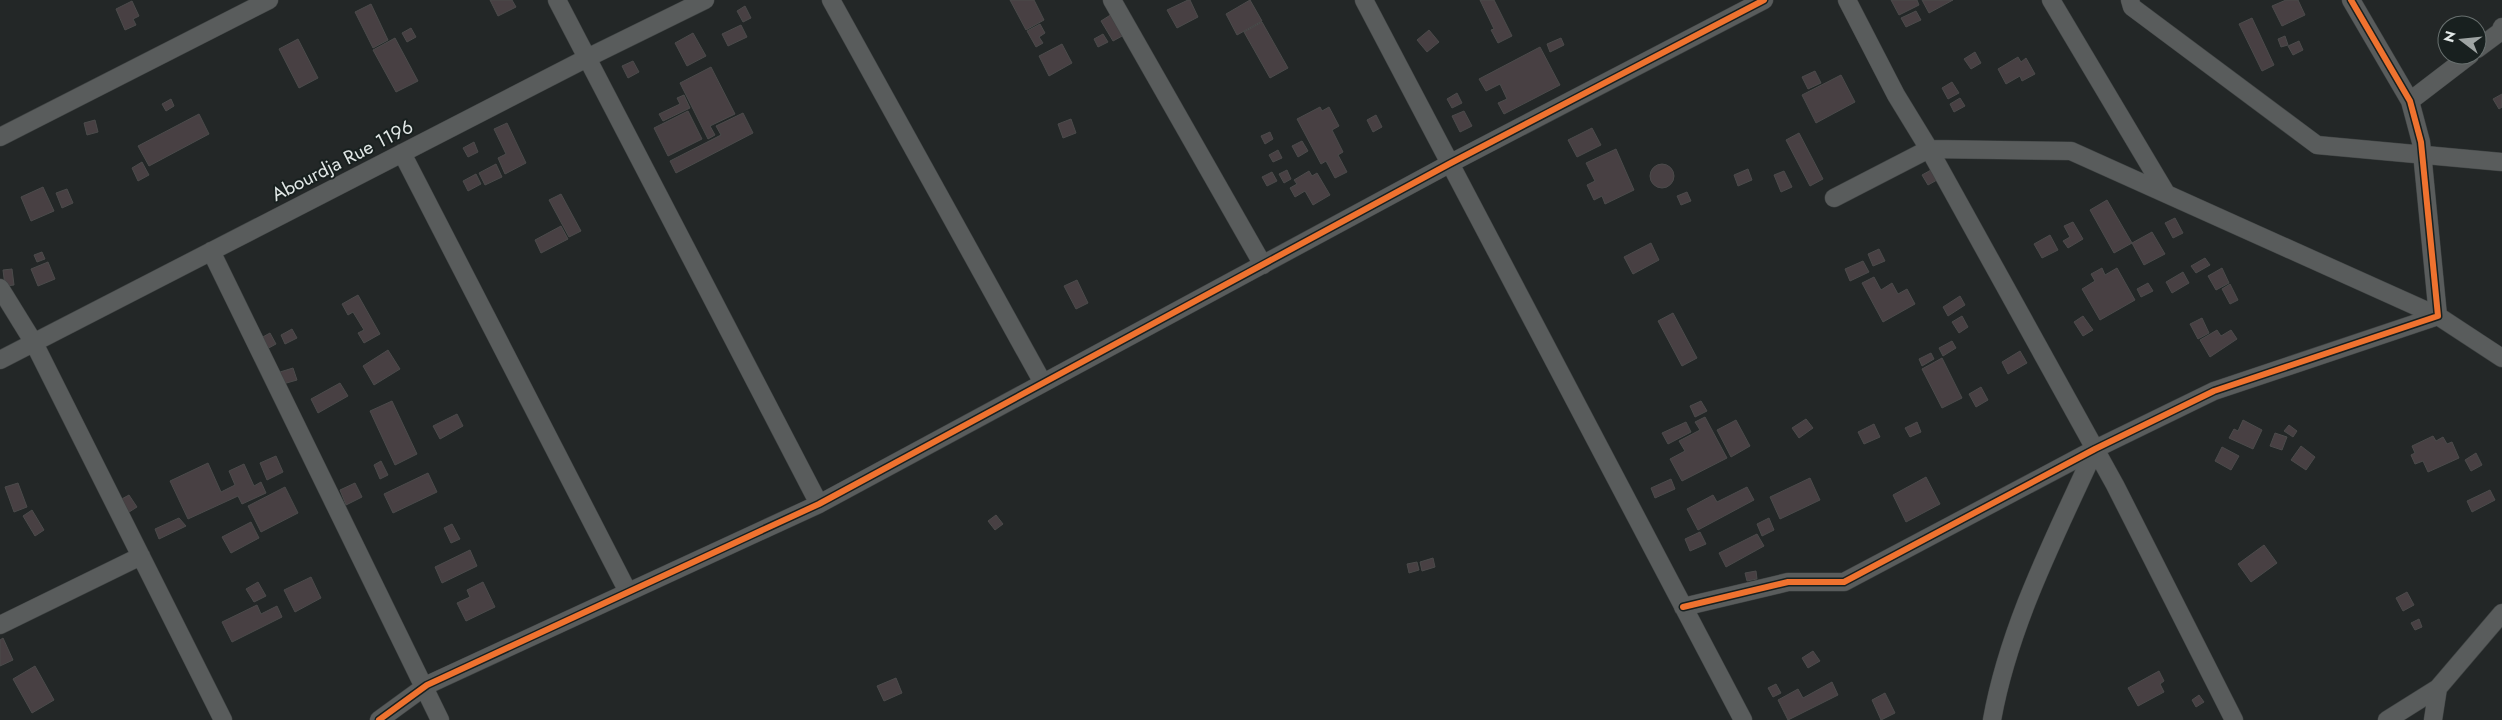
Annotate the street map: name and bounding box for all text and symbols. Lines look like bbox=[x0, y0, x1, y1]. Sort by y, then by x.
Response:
north arrow bbox=[2437, 15, 2487, 65]
text: N bbox=[2438, 28, 2461, 45]
street label: Abourdja Rue 1196 bbox=[267, 113, 418, 208]

